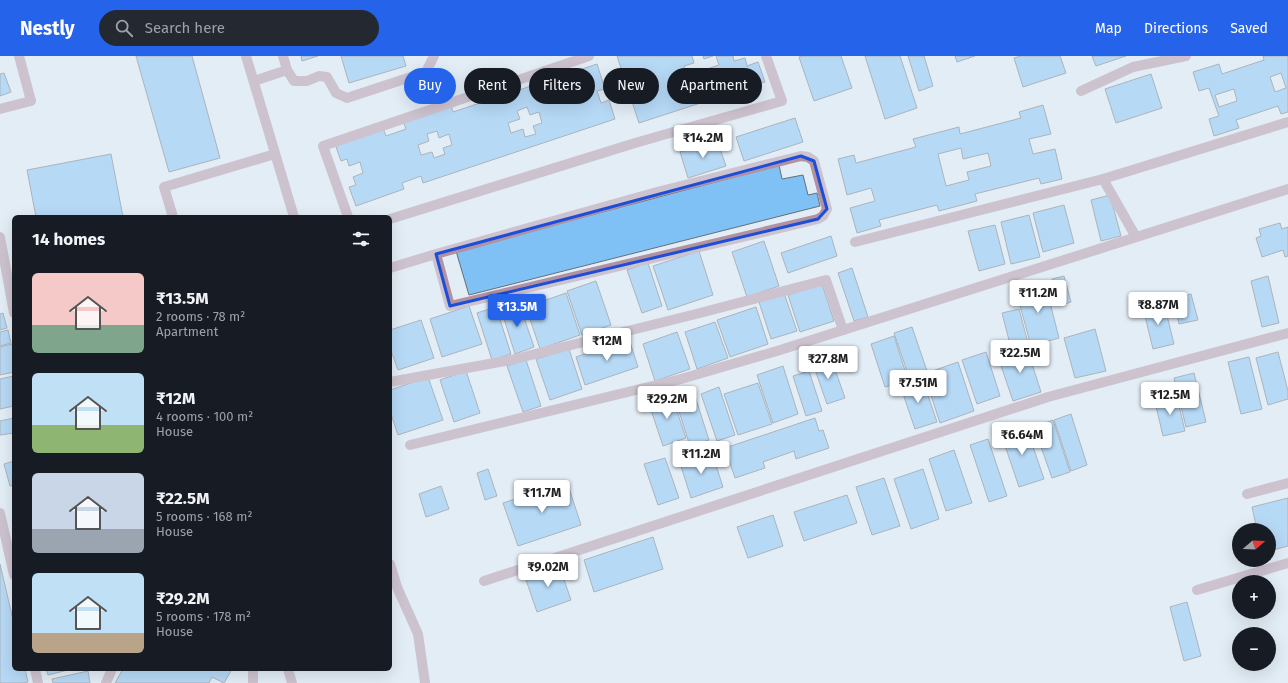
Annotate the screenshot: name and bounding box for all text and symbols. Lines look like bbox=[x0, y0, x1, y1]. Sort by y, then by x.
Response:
search box bbox=[99, 10, 379, 46]
text: Nestly bbox=[20, 17, 75, 40]
icon: search bbox=[113, 17, 135, 39]
text: Search here bbox=[145, 19, 225, 37]
text: Map bbox=[1095, 20, 1122, 37]
text: Directions bbox=[1144, 20, 1208, 37]
text: Saved bbox=[1230, 20, 1268, 37]
chip: Buy bbox=[404, 68, 456, 104]
chip: Rent bbox=[464, 68, 521, 104]
chip: Filters bbox=[529, 68, 595, 104]
chip: New bbox=[603, 68, 659, 104]
chip: Apartment bbox=[667, 68, 762, 104]
pin: ₹14.2M bbox=[670, 125, 736, 159]
text: ₹14.2M bbox=[683, 130, 723, 145]
icon: filters bbox=[350, 228, 372, 250]
text: 14 homes bbox=[32, 229, 105, 250]
pin: ₹11.2M bbox=[1005, 280, 1071, 314]
text: ₹11.2M bbox=[1019, 285, 1057, 300]
text: ₹13.5M bbox=[156, 288, 209, 309]
icon: home bbox=[64, 289, 112, 337]
pin: ₹8.87M bbox=[1125, 292, 1191, 326]
pin: ₹13.5M bbox=[484, 294, 550, 328]
text: ₹8.87M bbox=[1137, 297, 1179, 312]
text: ₹13.5M bbox=[497, 299, 537, 314]
text: 2 rooms · 78 m² bbox=[156, 309, 245, 324]
text: Apartment bbox=[156, 324, 218, 339]
pin: ₹12M bbox=[583, 328, 631, 362]
text: ₹12M bbox=[592, 333, 622, 348]
pin: ₹22.5M bbox=[987, 340, 1053, 374]
text: ₹22.5M bbox=[1000, 345, 1040, 360]
pin: ₹27.8M bbox=[795, 346, 861, 380]
text: ₹27.8M bbox=[808, 351, 848, 366]
pin: ₹7.51M bbox=[885, 370, 951, 404]
text: ₹7.51M bbox=[899, 375, 937, 390]
pin: ₹12.5M bbox=[1137, 382, 1203, 416]
pin: ₹29.2M bbox=[634, 386, 700, 420]
text: ₹12.5M bbox=[1150, 387, 1190, 402]
text: ₹12M bbox=[156, 388, 195, 409]
icon: home bbox=[64, 389, 112, 437]
text: ₹29.2M bbox=[647, 391, 687, 406]
text: 4 rooms · 100 m² bbox=[156, 409, 253, 424]
pin: ₹6.64M bbox=[989, 422, 1055, 456]
text: House bbox=[156, 424, 193, 439]
text: ₹6.64M bbox=[1001, 427, 1043, 442]
pin: ₹11.2M bbox=[668, 441, 734, 475]
text: ₹11.2M bbox=[682, 446, 720, 461]
pin: ₹11.7M bbox=[509, 480, 575, 514]
text: ₹11.7M bbox=[523, 485, 561, 500]
text: ₹22.5M bbox=[156, 488, 210, 509]
icon: home bbox=[64, 489, 112, 537]
text: 5 rooms · 168 m² bbox=[156, 509, 252, 524]
north arrow bbox=[1232, 523, 1276, 567]
map controls bbox=[1232, 523, 1276, 671]
text: House bbox=[156, 524, 193, 539]
pin: ₹9.02M bbox=[515, 554, 581, 588]
text: ₹9.02M bbox=[527, 559, 569, 574]
button: + bbox=[1232, 575, 1276, 619]
text: ₹29.2M bbox=[156, 588, 210, 609]
icon: home bbox=[64, 589, 112, 637]
text: 5 rooms · 178 m² bbox=[156, 609, 251, 624]
text: House bbox=[156, 624, 193, 639]
button: − bbox=[1232, 627, 1276, 671]

